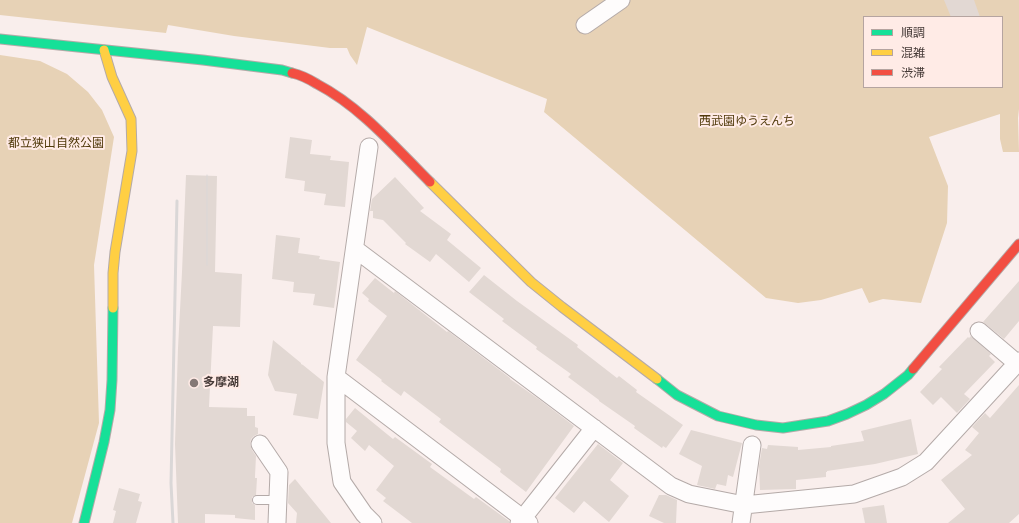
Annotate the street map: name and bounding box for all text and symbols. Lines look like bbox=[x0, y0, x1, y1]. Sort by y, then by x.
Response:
legend bbox=[863, 16, 1003, 88]
text: 順調 bbox=[901, 25, 925, 41]
text: 混雑 bbox=[901, 45, 925, 61]
text: 渋滞 bbox=[901, 65, 925, 81]
park label: 西武園ゆうえんち bbox=[699, 115, 795, 129]
park label: 都立狭山自然公園 bbox=[8, 137, 104, 151]
place label: 多摩湖 bbox=[203, 376, 239, 390]
marker: 多摩湖 bbox=[188, 377, 200, 389]

